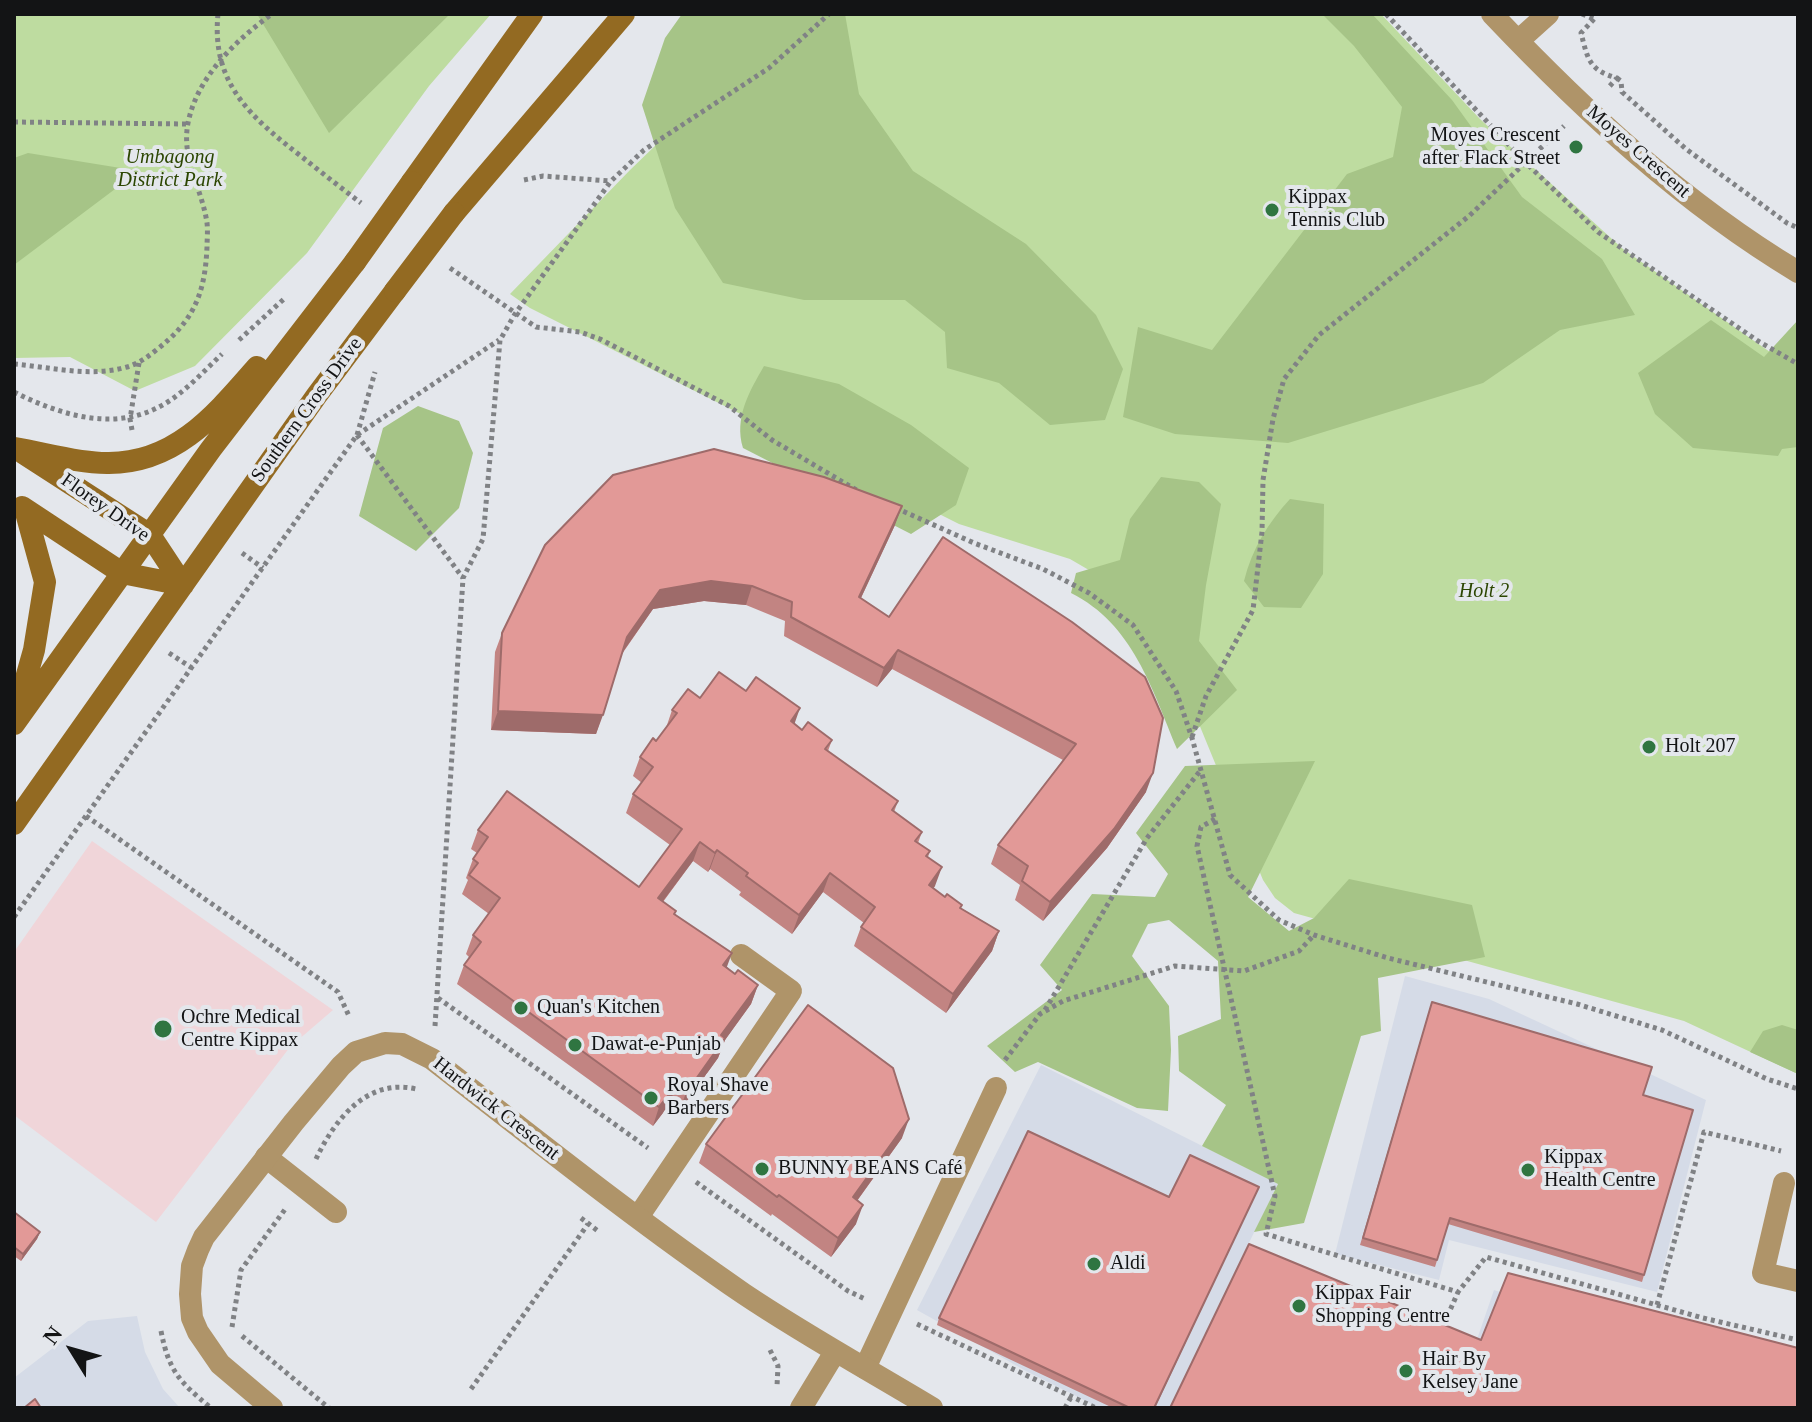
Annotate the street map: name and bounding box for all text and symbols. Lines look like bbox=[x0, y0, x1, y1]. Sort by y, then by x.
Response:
street label: Moyes Crescent bbox=[1581, 100, 1695, 204]
place label: Moyes Crescent after Flack Street bbox=[1422, 124, 1560, 171]
marker: Moyes Crescent after Flack Street bbox=[1567, 138, 1585, 156]
park label: Umbagong District Park bbox=[118, 146, 222, 193]
place label: Kippax Tennis Club bbox=[1288, 186, 1385, 233]
marker: Kippax Tennis Club bbox=[1263, 201, 1281, 219]
street label: Southern Cross Drive bbox=[246, 333, 368, 487]
street label: Florey Drive bbox=[56, 469, 154, 547]
park label: Holt 2 bbox=[1459, 580, 1509, 604]
place label: Holt 207 bbox=[1665, 735, 1736, 759]
marker: Holt 207 bbox=[1640, 738, 1658, 756]
place label: Quan's Kitchen bbox=[537, 996, 660, 1020]
marker: Quan's Kitchen bbox=[512, 999, 530, 1017]
place label: Ochre Medical Centre Kippax bbox=[181, 1006, 300, 1053]
marker: Ochre Medical Centre Kippax bbox=[152, 1018, 174, 1040]
place label: Dawat-e-Punjab bbox=[591, 1033, 721, 1057]
marker: Dawat-e-Punjab bbox=[566, 1036, 584, 1054]
street label: Hardwick Crescent bbox=[428, 1052, 564, 1166]
place label: Royal Shave Barbers bbox=[667, 1074, 769, 1121]
marker: Royal Shave Barbers bbox=[642, 1089, 660, 1107]
place label: Kippax Health Centre bbox=[1544, 1146, 1656, 1193]
place label: BUNNY BEANS Café bbox=[778, 1157, 962, 1181]
marker: BUNNY BEANS Café bbox=[753, 1160, 771, 1178]
marker: Kippax Health Centre bbox=[1519, 1161, 1537, 1179]
place label: Aldi bbox=[1110, 1252, 1146, 1276]
marker: Aldi bbox=[1085, 1255, 1103, 1273]
place label: Kippax Fair Shopping Centre bbox=[1315, 1282, 1450, 1329]
marker: Kippax Fair Shopping Centre bbox=[1290, 1297, 1308, 1315]
north arrow bbox=[32, 1310, 112, 1390]
text: N bbox=[38, 1321, 67, 1349]
place label: Hair By Kelsey Jane bbox=[1422, 1348, 1518, 1395]
marker: Hair By Kelsey Jane bbox=[1397, 1362, 1415, 1380]

